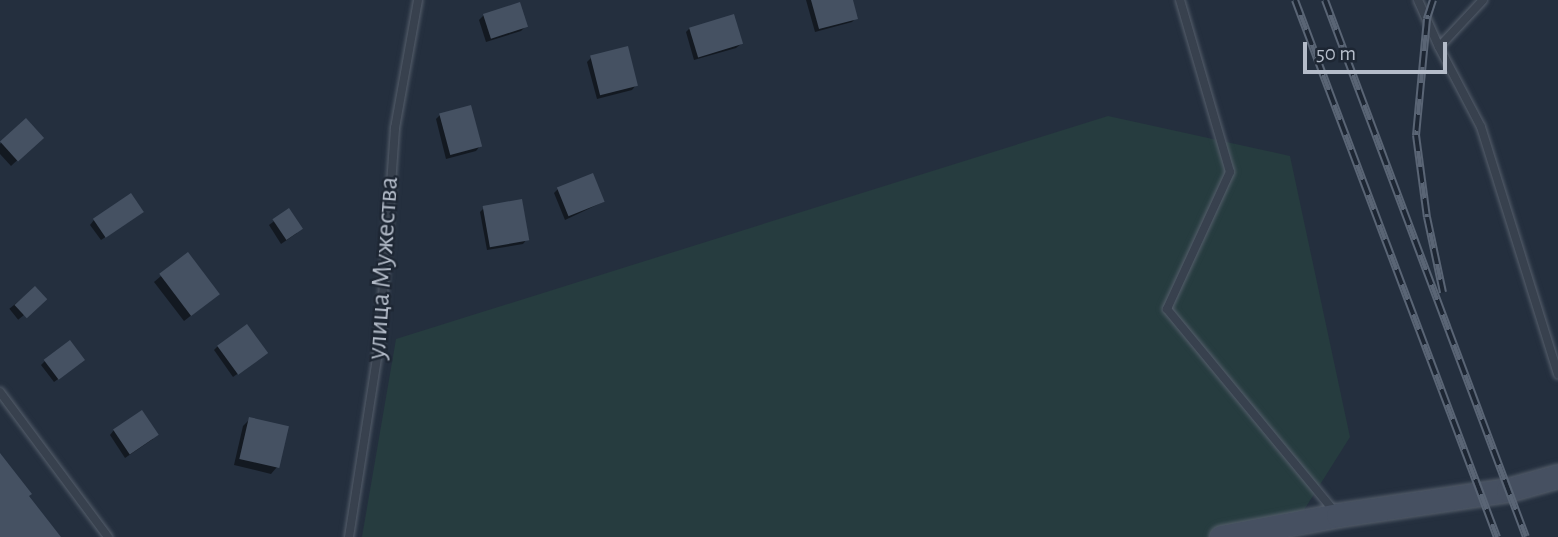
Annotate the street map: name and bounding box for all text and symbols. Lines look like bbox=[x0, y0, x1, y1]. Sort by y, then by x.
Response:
scale bar bbox=[1306, 28, 1450, 72]
text: 50 m bbox=[1316, 43, 1356, 64]
street label: улица Мужества bbox=[360, 175, 406, 361]

